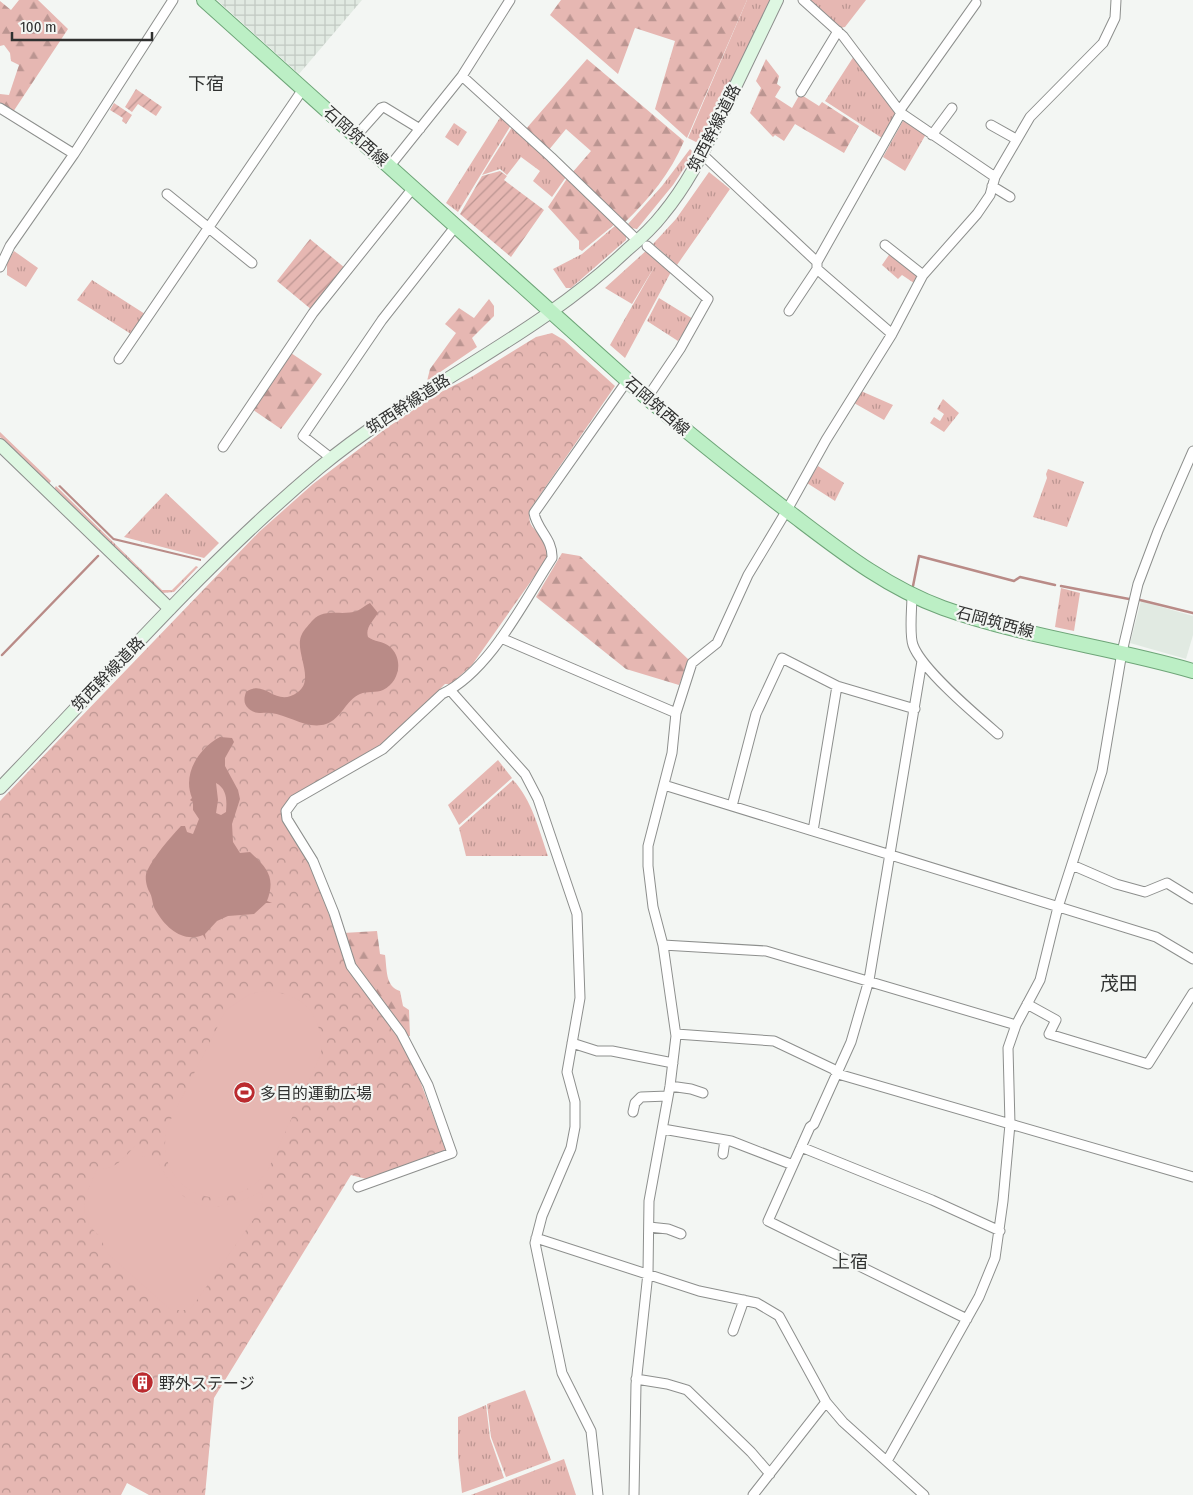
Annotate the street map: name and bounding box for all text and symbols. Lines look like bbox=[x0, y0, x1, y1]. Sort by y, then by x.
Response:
scale bar bbox=[12, 10, 152, 42]
text: 100 m bbox=[20, 18, 57, 36]
district label: 下宿 bbox=[188, 73, 224, 95]
street label: 筑西幹線道路 bbox=[684, 81, 744, 175]
street label: 石岡筑西線 bbox=[320, 102, 392, 170]
street label: 筑西幹線道路 bbox=[363, 370, 453, 438]
street label: 石岡筑西線 bbox=[621, 373, 693, 439]
street label: 石岡筑西線 bbox=[954, 602, 1036, 642]
street label: 筑西幹線道路 bbox=[68, 633, 148, 715]
district label: 茂田 bbox=[1100, 972, 1138, 995]
sports icon: 多目的運動広場 bbox=[232, 1081, 256, 1105]
place label: 多目的運動広場 bbox=[260, 1084, 372, 1103]
district label: 上宿 bbox=[832, 1251, 868, 1273]
building icon: 野外ステージ bbox=[131, 1371, 155, 1395]
place label: 野外ステージ bbox=[159, 1374, 255, 1393]

